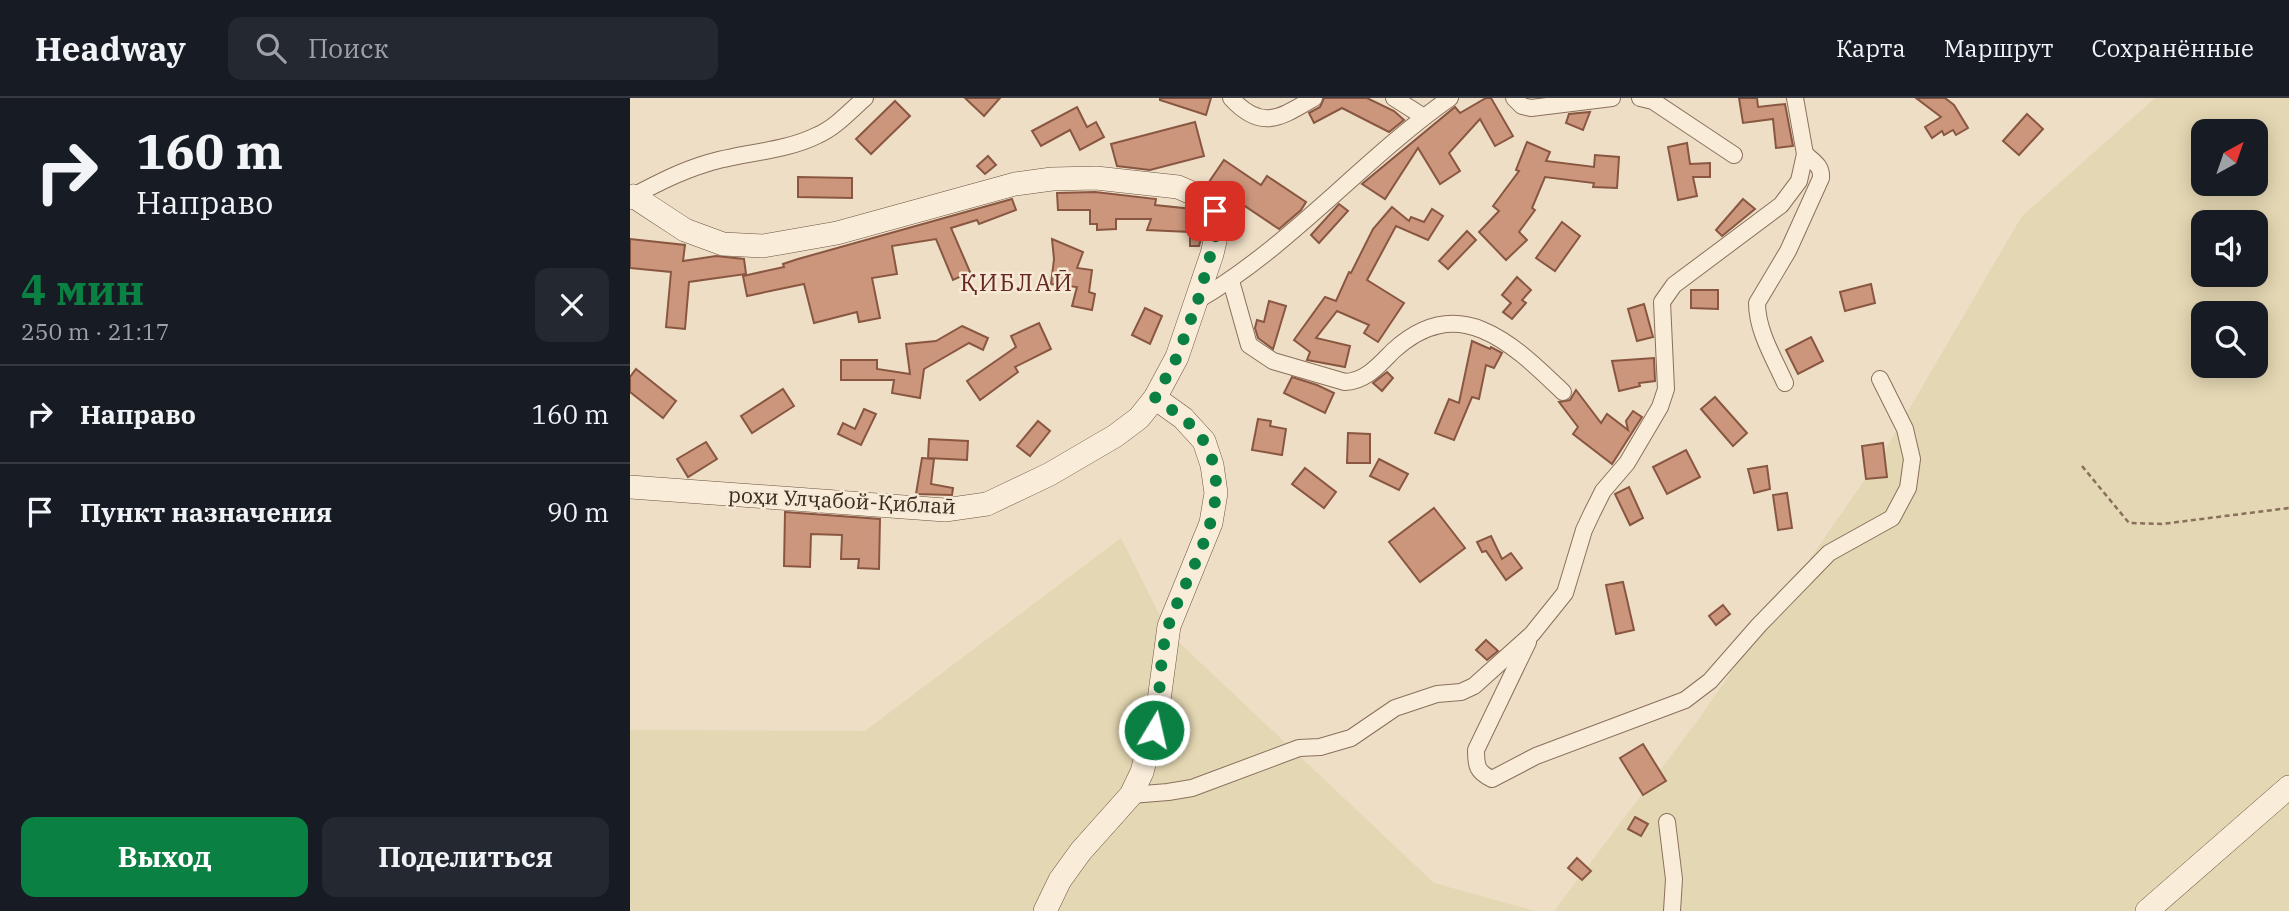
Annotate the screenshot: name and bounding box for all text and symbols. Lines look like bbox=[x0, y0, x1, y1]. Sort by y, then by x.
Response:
search box bbox=[228, 17, 718, 80]
text: Headway bbox=[35, 27, 186, 70]
icon: search bbox=[252, 29, 290, 67]
text: Поиск bbox=[308, 31, 389, 65]
text: Карта bbox=[1836, 32, 1906, 64]
text: Маршрут bbox=[1944, 32, 2053, 64]
text: Сохранённые bbox=[2091, 32, 2254, 64]
text: 160 m bbox=[136, 119, 283, 182]
north arrow bbox=[2191, 119, 2268, 196]
map controls bbox=[2191, 119, 2268, 378]
icon: right bbox=[21, 126, 112, 217]
text: Направо bbox=[136, 181, 273, 223]
pin bbox=[1185, 181, 1245, 241]
icon: arrive bbox=[1196, 192, 1234, 230]
button: sound bbox=[2191, 210, 2268, 287]
text: 4 мин bbox=[21, 262, 144, 317]
district label: ҚИБЛАӢ bbox=[960, 266, 1074, 298]
button: close bbox=[535, 268, 609, 342]
button: search bbox=[2191, 301, 2268, 378]
text: 250 m · 21:17 bbox=[21, 316, 170, 346]
icon: right bbox=[21, 395, 59, 433]
text: Направо bbox=[80, 397, 196, 431]
text: 160 m bbox=[531, 397, 609, 431]
street label: роҳи Улҷабой-Қиблаӣ bbox=[727, 480, 957, 520]
icon: arrive bbox=[21, 493, 59, 531]
text: Пункт назначения bbox=[80, 495, 332, 529]
text: 90 m bbox=[547, 495, 609, 529]
position arrow bbox=[1117, 693, 1191, 767]
button: Выход bbox=[21, 817, 308, 897]
button: Поделиться bbox=[322, 817, 609, 897]

